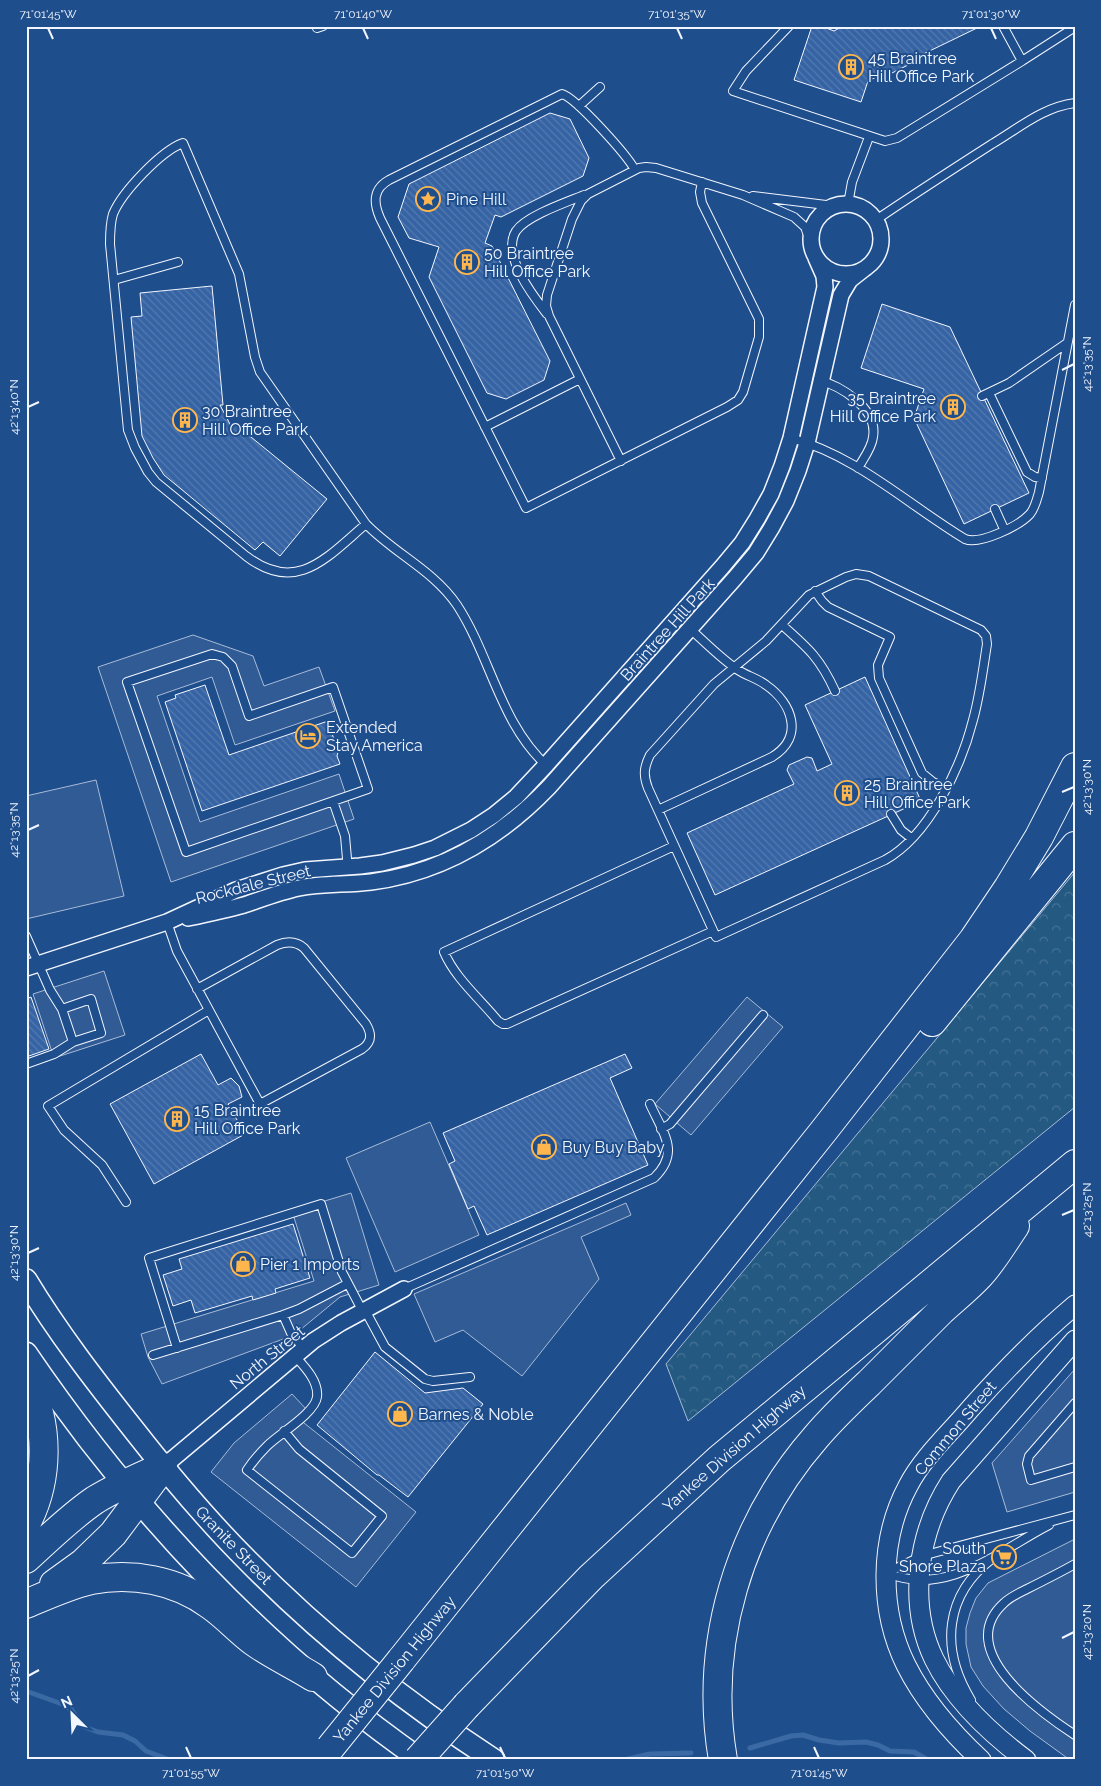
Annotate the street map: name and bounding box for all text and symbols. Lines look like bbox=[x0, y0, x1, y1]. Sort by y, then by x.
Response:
text: 71°01'45"W bbox=[19, 7, 77, 21]
text: 71°01'40"W bbox=[334, 7, 392, 21]
text: 71°01'35"W bbox=[648, 7, 706, 21]
text: 71°01'30"W bbox=[962, 7, 1021, 21]
place label: 45 Braintree Hill Office Park bbox=[868, 49, 975, 86]
building icon: 45 Braintree Hill Office Park bbox=[838, 54, 864, 80]
place icon: Pine Hill bbox=[415, 186, 441, 212]
place label: Pine Hill bbox=[446, 190, 507, 209]
place label: 50 Braintree Hill Office Park bbox=[484, 244, 591, 281]
building icon: 50 Braintree Hill Office Park bbox=[454, 249, 480, 275]
text: 42°13'35"N bbox=[1080, 336, 1094, 392]
text: 42°13'40"N bbox=[7, 379, 21, 435]
place label: 35 Braintree Hill Office Park bbox=[830, 389, 937, 426]
building icon: 35 Braintree Hill Office Park bbox=[940, 394, 966, 420]
place label: 30 Braintree Hill Office Park bbox=[202, 402, 309, 439]
building icon: 30 Braintree Hill Office Park bbox=[172, 407, 198, 433]
street label: Braintree Hill Park bbox=[616, 574, 719, 685]
place label: Extended Stay America bbox=[326, 718, 423, 755]
hotel icon: Extended Stay America bbox=[295, 723, 321, 749]
text: 42°13'30"N bbox=[1080, 759, 1094, 815]
place label: 25 Braintree Hill Office Park bbox=[864, 775, 971, 812]
building icon: 25 Braintree Hill Office Park bbox=[834, 780, 860, 806]
text: 42°13'35"N bbox=[7, 802, 21, 858]
street label: Rockdale Street bbox=[194, 861, 313, 908]
place label: 15 Braintree Hill Office Park bbox=[194, 1101, 301, 1138]
building icon: 15 Braintree Hill Office Park bbox=[164, 1106, 190, 1132]
shop icon: Buy Buy Baby bbox=[531, 1134, 557, 1160]
place label: Buy Buy Baby bbox=[562, 1138, 665, 1157]
text: 42°13'25"N bbox=[1080, 1182, 1094, 1238]
text: 42°13'30"N bbox=[7, 1225, 21, 1281]
shop icon: Pier 1 Imports bbox=[230, 1251, 256, 1277]
place label: Pier 1 Imports bbox=[260, 1255, 360, 1274]
street label: North Street bbox=[226, 1321, 309, 1393]
street label: Common Street bbox=[910, 1377, 1001, 1479]
street label: Yankee Division Highway bbox=[659, 1381, 810, 1516]
shop icon: Barnes & Noble bbox=[387, 1401, 413, 1427]
place label: Barnes & Noble bbox=[418, 1405, 534, 1424]
street label: Granite Street bbox=[192, 1502, 276, 1589]
place label: South Shore Plaza bbox=[899, 1539, 986, 1576]
supermarket icon: South Shore Plaza bbox=[991, 1544, 1017, 1570]
street label: Yankee Division Highway bbox=[329, 1592, 460, 1747]
text: 42°13'20"N bbox=[1080, 1604, 1094, 1660]
text: 42°13'25"N bbox=[7, 1648, 21, 1704]
north arrow bbox=[48, 1688, 98, 1738]
text: N bbox=[59, 1693, 75, 1712]
text: 71°01'55"W bbox=[162, 1766, 220, 1780]
text: 71°01'50"W bbox=[476, 1766, 535, 1780]
text: 71°01'45"W bbox=[790, 1766, 848, 1780]

